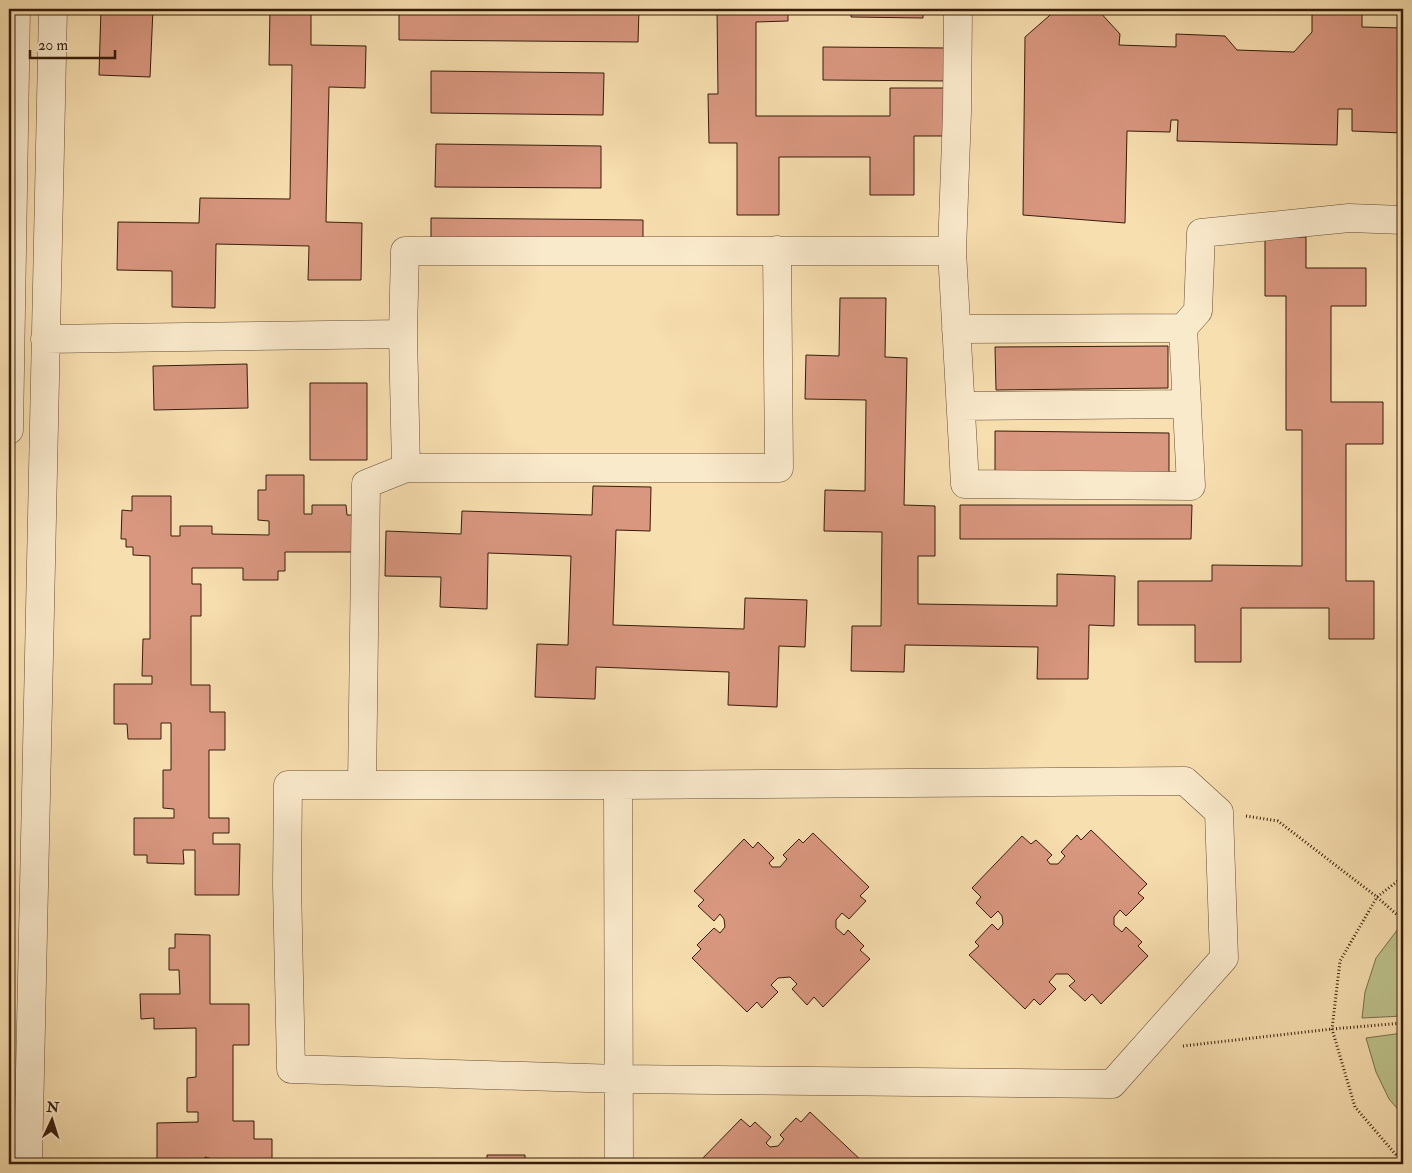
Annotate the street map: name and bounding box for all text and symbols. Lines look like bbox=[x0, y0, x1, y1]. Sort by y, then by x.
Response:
scale bar bbox=[30, 28, 115, 60]
text: 20 m bbox=[38, 36, 68, 55]
north arrow bbox=[28, 1096, 78, 1146]
text: N bbox=[45, 1099, 60, 1116]

